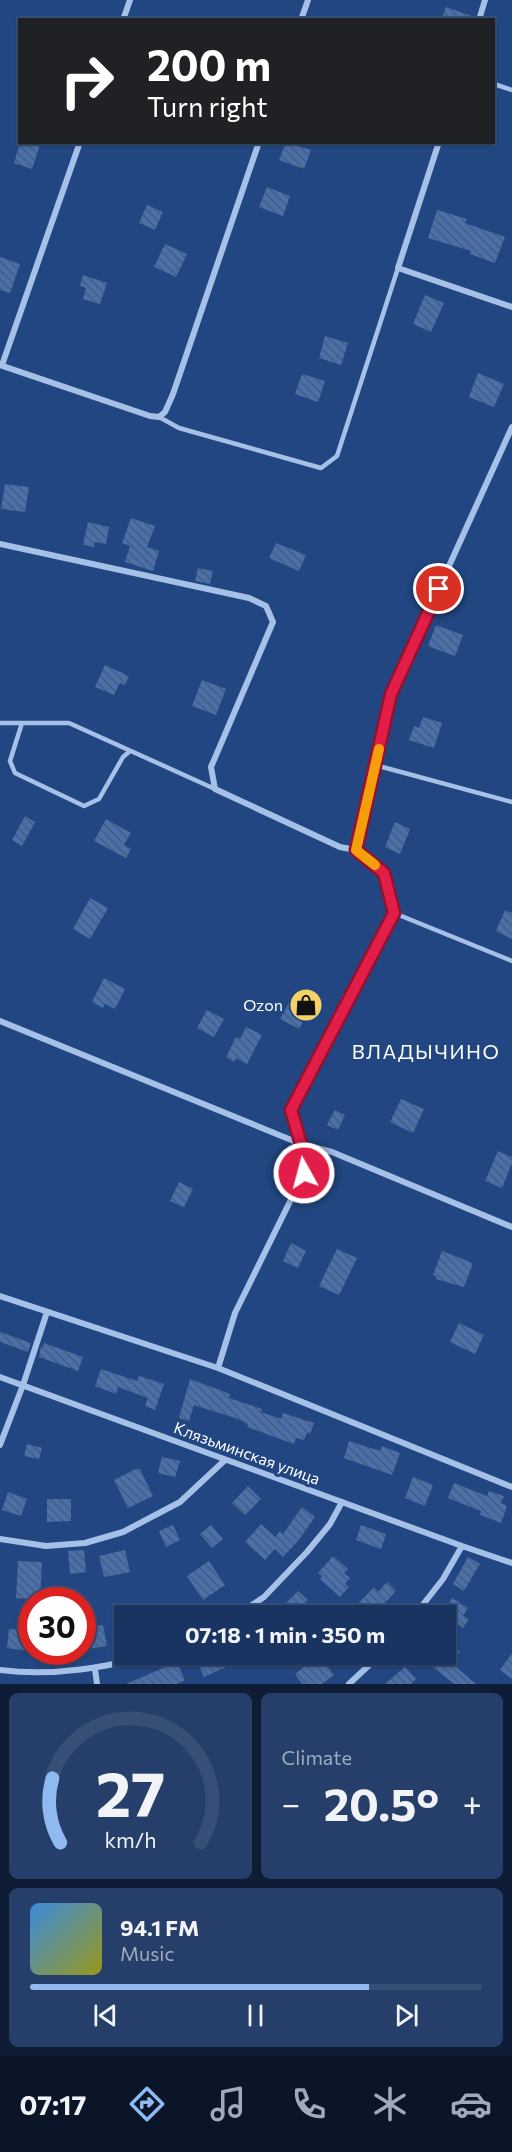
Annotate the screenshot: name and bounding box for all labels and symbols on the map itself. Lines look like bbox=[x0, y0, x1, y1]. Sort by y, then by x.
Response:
pin bbox=[413, 563, 464, 614]
shop icon: Ozon bbox=[288, 987, 324, 1023]
place label: Ozon bbox=[243, 995, 283, 1014]
district label: ВЛАДЫЧИНО bbox=[352, 1039, 500, 1063]
position arrow bbox=[272, 1141, 336, 1205]
street label: Клязьминская улица bbox=[172, 1417, 323, 1488]
speed limit sign: 30 bbox=[18, 1587, 96, 1665]

